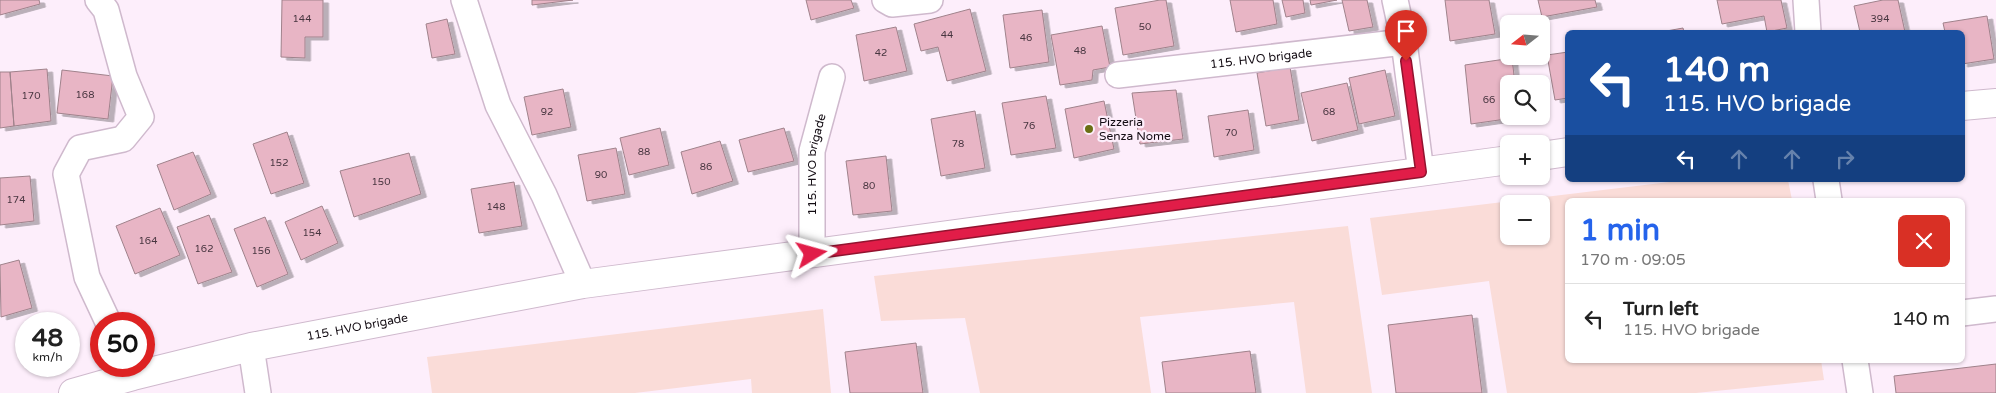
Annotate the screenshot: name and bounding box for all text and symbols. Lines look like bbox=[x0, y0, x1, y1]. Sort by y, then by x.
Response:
pin bbox=[1385, 10, 1427, 61]
house number: 144 bbox=[293, 13, 311, 25]
house number: 394 bbox=[1871, 13, 1889, 25]
north arrow bbox=[1500, 15, 1550, 65]
map controls bbox=[1500, 15, 1550, 245]
icon: arrive bbox=[1392, 17, 1420, 45]
house number: 50 bbox=[1139, 21, 1151, 33]
house number: 44 bbox=[941, 29, 953, 41]
house number: 46 bbox=[1020, 32, 1032, 44]
house number: 48 bbox=[1074, 45, 1086, 57]
street label: 115. HVO brigade bbox=[1209, 46, 1313, 71]
house number: 42 bbox=[875, 47, 887, 59]
text: 140 m bbox=[1663, 49, 1770, 91]
icon: left bbox=[1580, 50, 1645, 115]
button: search bbox=[1500, 75, 1550, 125]
house number: 168 bbox=[76, 89, 94, 101]
house number: 170 bbox=[22, 90, 40, 102]
text: 115. HVO brigade bbox=[1663, 91, 1851, 117]
house number: 66 bbox=[1483, 94, 1495, 106]
house number: 92 bbox=[541, 106, 553, 118]
house number: 68 bbox=[1323, 106, 1335, 118]
street label: 115. HVO brigade bbox=[805, 112, 829, 215]
place label: Pizzeria Senza Nome bbox=[1099, 115, 1171, 143]
house number: 76 bbox=[1023, 120, 1035, 132]
marker: Pizzeria Senza Nome bbox=[1083, 123, 1095, 135]
house number: 70 bbox=[1225, 127, 1237, 139]
button: + bbox=[1500, 135, 1550, 185]
house number: 78 bbox=[952, 138, 964, 150]
icon: left bbox=[1672, 145, 1700, 173]
icon: ahead bbox=[1725, 145, 1753, 173]
icon: ahead bbox=[1778, 145, 1806, 173]
icon: right bbox=[1831, 145, 1859, 173]
house number: 88 bbox=[638, 146, 650, 158]
house number: 152 bbox=[270, 157, 288, 169]
house number: 86 bbox=[700, 161, 712, 173]
house number: 90 bbox=[595, 169, 607, 181]
house number: 150 bbox=[372, 176, 390, 188]
house number: 80 bbox=[863, 180, 875, 192]
house number: 174 bbox=[7, 194, 25, 206]
button: − bbox=[1500, 195, 1550, 245]
house number: 148 bbox=[487, 201, 505, 213]
text: 1 min bbox=[1580, 212, 1660, 249]
button: close bbox=[1898, 215, 1950, 267]
house number: 154 bbox=[303, 227, 321, 239]
position arrow bbox=[785, 227, 837, 279]
house number: 164 bbox=[139, 235, 157, 247]
house number: 162 bbox=[195, 243, 213, 255]
house number: 156 bbox=[252, 245, 270, 257]
text: 170 m · 09:05 bbox=[1580, 250, 1686, 270]
text: Turn left bbox=[1623, 298, 1699, 320]
icon: left bbox=[1580, 305, 1608, 333]
text: 140 m bbox=[1892, 308, 1950, 330]
street label: 115. HVO brigade bbox=[305, 310, 409, 343]
speed limit sign: 50 bbox=[90, 312, 155, 377]
text: 115. HVO brigade bbox=[1623, 320, 1760, 340]
text: 48 bbox=[32, 323, 63, 353]
text: km/h bbox=[32, 350, 63, 364]

